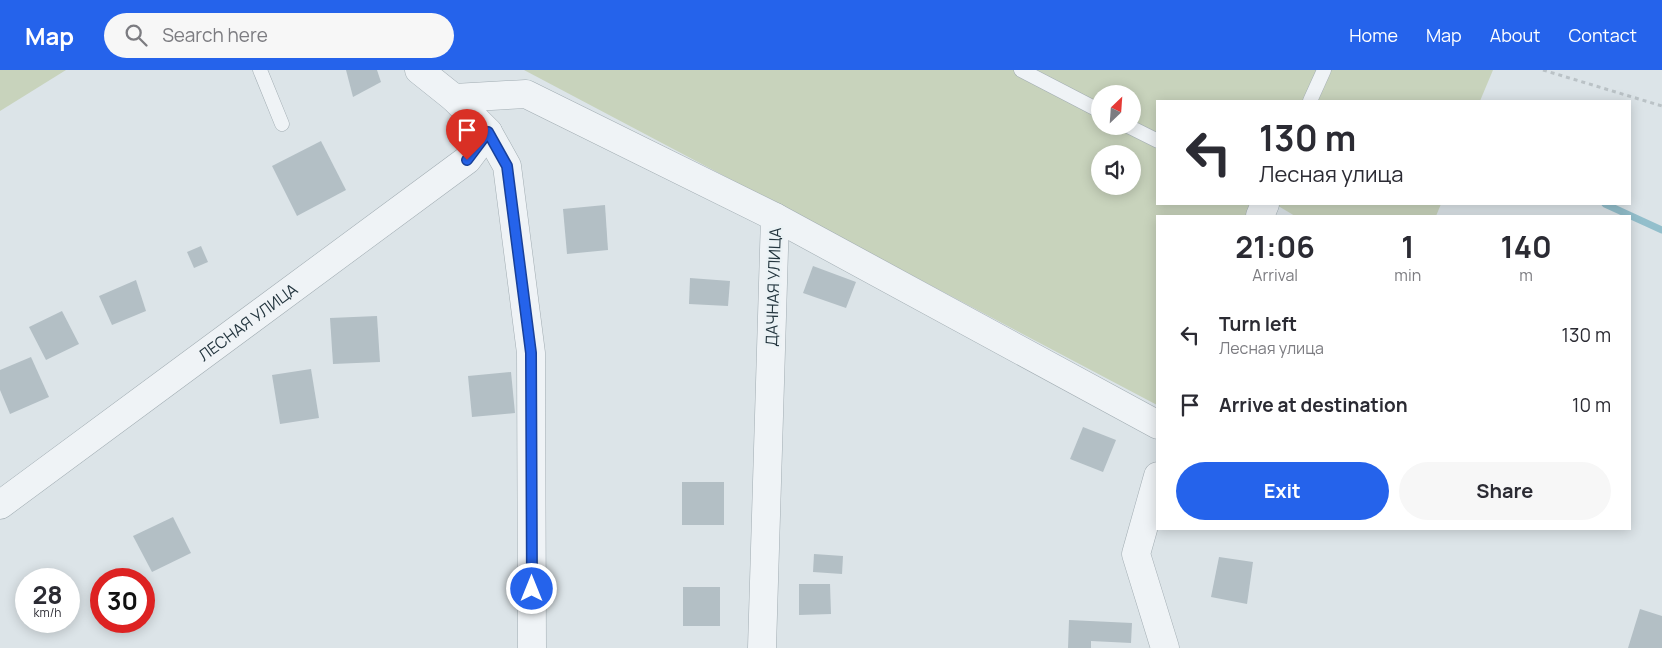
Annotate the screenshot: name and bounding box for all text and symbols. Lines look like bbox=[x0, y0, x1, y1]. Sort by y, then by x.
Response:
search box bbox=[104, 13, 454, 58]
text: Map bbox=[25, 19, 74, 52]
icon: search bbox=[122, 21, 150, 49]
text: Search here bbox=[162, 22, 268, 48]
text: Home bbox=[1349, 23, 1398, 47]
text: Map bbox=[1426, 23, 1462, 47]
text: About bbox=[1490, 23, 1540, 47]
text: Contact bbox=[1568, 23, 1637, 47]
north arrow bbox=[1091, 85, 1141, 135]
map controls bbox=[1091, 85, 1141, 195]
pin bbox=[446, 109, 488, 160]
text: 130 m bbox=[1259, 114, 1356, 162]
icon: arrive bbox=[453, 116, 481, 144]
icon: left bbox=[1176, 120, 1241, 185]
button: sound bbox=[1091, 145, 1141, 195]
text: Лесная улица bbox=[1259, 159, 1403, 189]
text: 21:06 bbox=[1235, 226, 1315, 267]
text: 1 bbox=[1401, 226, 1414, 267]
text: 140 bbox=[1501, 226, 1552, 267]
street label: ДАЧНАЯ УЛИЦА bbox=[760, 227, 786, 347]
text: Arrival bbox=[1252, 264, 1298, 286]
text: min bbox=[1394, 264, 1421, 286]
text: m bbox=[1519, 264, 1533, 286]
street label: ЛЕСНАЯ УЛИЦА bbox=[194, 278, 302, 366]
text: Turn left bbox=[1219, 311, 1297, 337]
icon: left bbox=[1176, 321, 1204, 349]
text: 130 m bbox=[1562, 322, 1611, 348]
text: Лесная улица bbox=[1219, 337, 1324, 359]
icon: arrive bbox=[1176, 391, 1204, 419]
text: Arrive at destination bbox=[1219, 392, 1408, 418]
text: 10 m bbox=[1572, 392, 1611, 418]
button: Exit bbox=[1176, 462, 1389, 520]
button: Share bbox=[1399, 462, 1611, 520]
position arrow bbox=[505, 562, 557, 614]
speed limit sign: 30 bbox=[90, 568, 155, 633]
text: 28 bbox=[32, 577, 63, 612]
text: km/h bbox=[34, 604, 61, 621]

